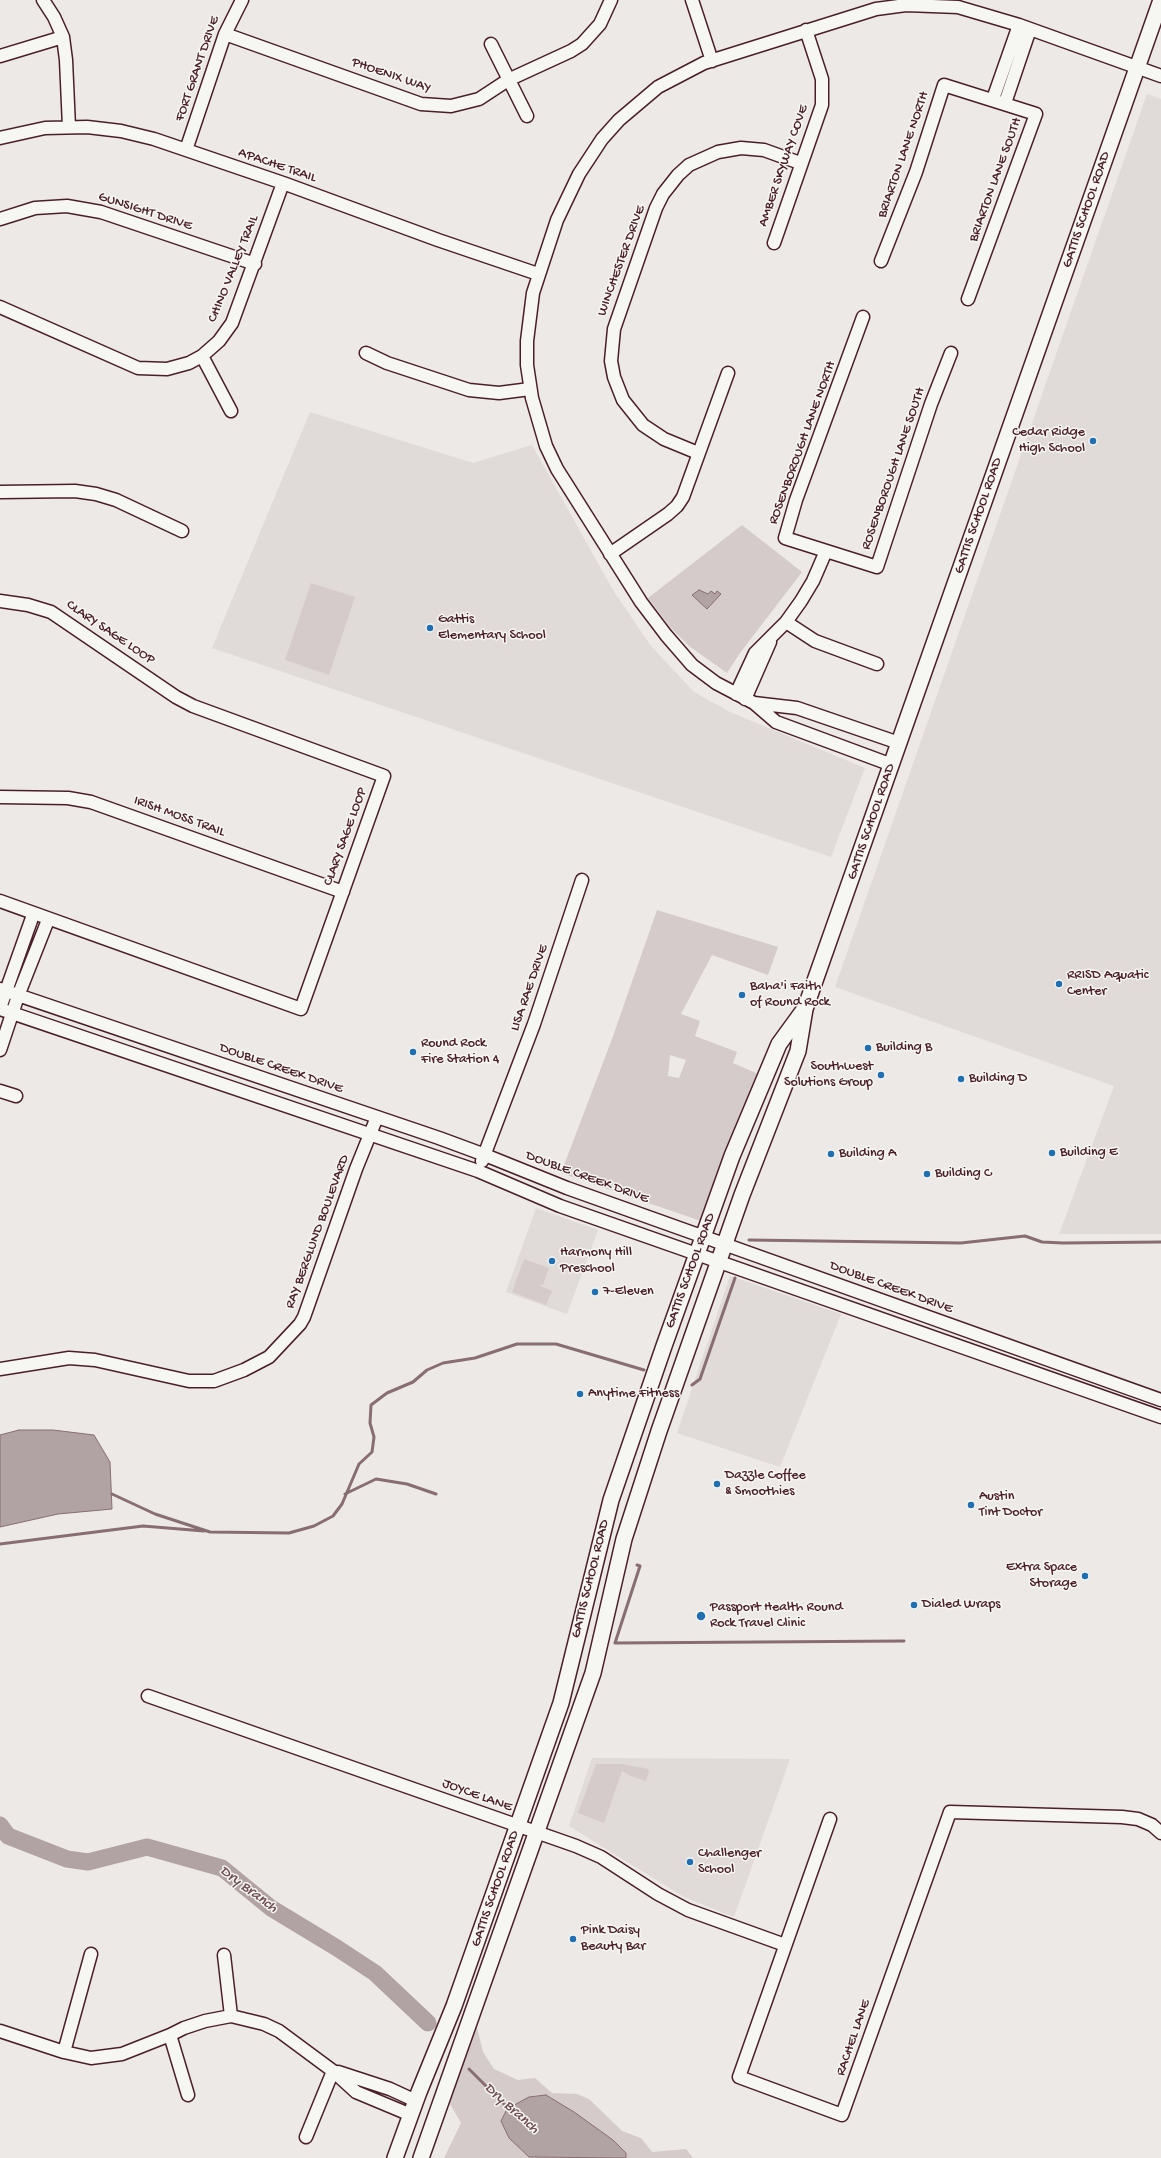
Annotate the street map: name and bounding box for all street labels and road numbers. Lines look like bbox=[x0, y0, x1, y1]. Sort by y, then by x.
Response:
street label: FORT GRANT DRIVE bbox=[172, 14, 224, 124]
street label: PHOENIX WAY bbox=[349, 55, 433, 97]
street label: BRIARTON LANE NORTH bbox=[874, 90, 934, 220]
street label: AMBER SKYWAY COVE bbox=[755, 103, 813, 229]
street label: BRIARTON LANE SOUTH bbox=[966, 116, 1026, 244]
street label: APACHE TRAIL bbox=[236, 145, 318, 187]
street label: GATTIS SCHOOL ROAD bbox=[1059, 150, 1115, 270]
street label: GUNSIGHT DRIVE bbox=[96, 189, 194, 235]
street label: WINCHESTER DRIVE bbox=[594, 203, 650, 319]
street label: CHINO VALLEY TRAIL bbox=[205, 213, 263, 325]
street label: ROSENBOROUGH LANE NORTH bbox=[766, 359, 840, 527]
street label: ROSENBOROUGH LANE SOUTH bbox=[858, 386, 930, 552]
street label: GATTIS SCHOOL ROAD bbox=[951, 456, 1007, 576]
street label: CLARY SAGE LOOP bbox=[62, 597, 158, 669]
street label: GATTIS SCHOOL ROAD bbox=[844, 762, 900, 882]
street label: CLARY SAGE LOOP bbox=[320, 786, 372, 888]
street label: IRISH MOSS TRAIL bbox=[131, 793, 227, 841]
street label: LISA RAE DRIVE bbox=[507, 942, 553, 1034]
street label: DOUBLE CREEK DRIVE bbox=[217, 1040, 345, 1098]
street label: DOUBLE CREEK DRIVE bbox=[523, 1148, 651, 1208]
street label: RAY BERGLUND BOULEVARD bbox=[282, 1153, 354, 1311]
street label: GATTIS SCHOOL ROAD bbox=[662, 1211, 720, 1331]
street label: DOUBLE CREEK DRIVE bbox=[827, 1258, 955, 1318]
street label: GATTIS SCHOOL ROAD bbox=[568, 1518, 614, 1640]
street label: JOYCE LANE bbox=[440, 1776, 514, 1816]
street label: GATTIS SCHOOL ROAD bbox=[468, 1829, 524, 1949]
street label: RACHEL LANE bbox=[833, 1998, 875, 2078]

